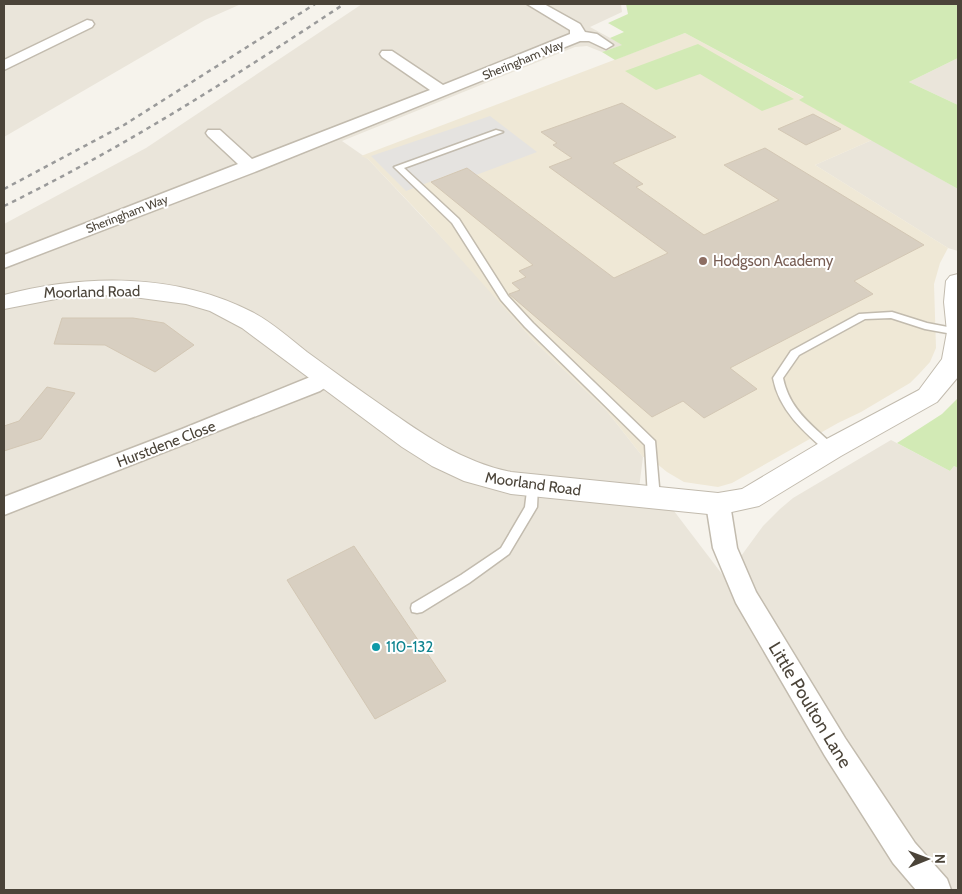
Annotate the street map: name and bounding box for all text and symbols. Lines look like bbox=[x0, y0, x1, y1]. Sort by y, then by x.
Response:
street label: Sheringham Way bbox=[480, 36, 566, 83]
street label: Sheringham Way bbox=[84, 191, 170, 236]
place label: Hodgson Academy bbox=[713, 252, 834, 270]
marker: Hodgson Academy bbox=[697, 255, 709, 267]
street label: Moorland Road bbox=[44, 282, 140, 302]
street label: Hurstdene Close bbox=[114, 417, 218, 471]
street label: Moorland Road bbox=[484, 468, 582, 500]
place label: 110-132 bbox=[386, 638, 433, 656]
street label: Little Poulton Lane bbox=[764, 638, 856, 772]
marker: 110-132 bbox=[370, 641, 382, 653]
north arrow bbox=[902, 834, 952, 884]
text: N bbox=[931, 854, 949, 864]

